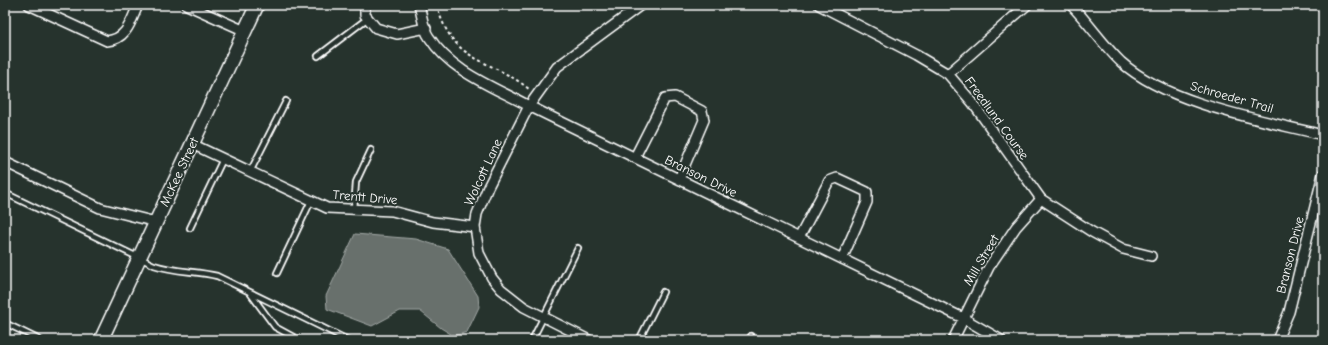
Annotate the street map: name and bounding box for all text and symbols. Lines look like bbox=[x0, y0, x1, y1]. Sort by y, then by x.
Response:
street label: Freedlund Course bbox=[962, 74, 1032, 163]
street label: Schroeder Trail bbox=[1189, 78, 1275, 116]
street label: McKee Street bbox=[156, 134, 202, 209]
street label: Wolcott Lane bbox=[461, 136, 505, 208]
street label: Branson Drive bbox=[662, 152, 740, 200]
street label: Trentt Drive bbox=[332, 187, 399, 207]
street label: Branson Drive bbox=[1273, 215, 1307, 295]
street label: Mill Street bbox=[960, 231, 1003, 288]

